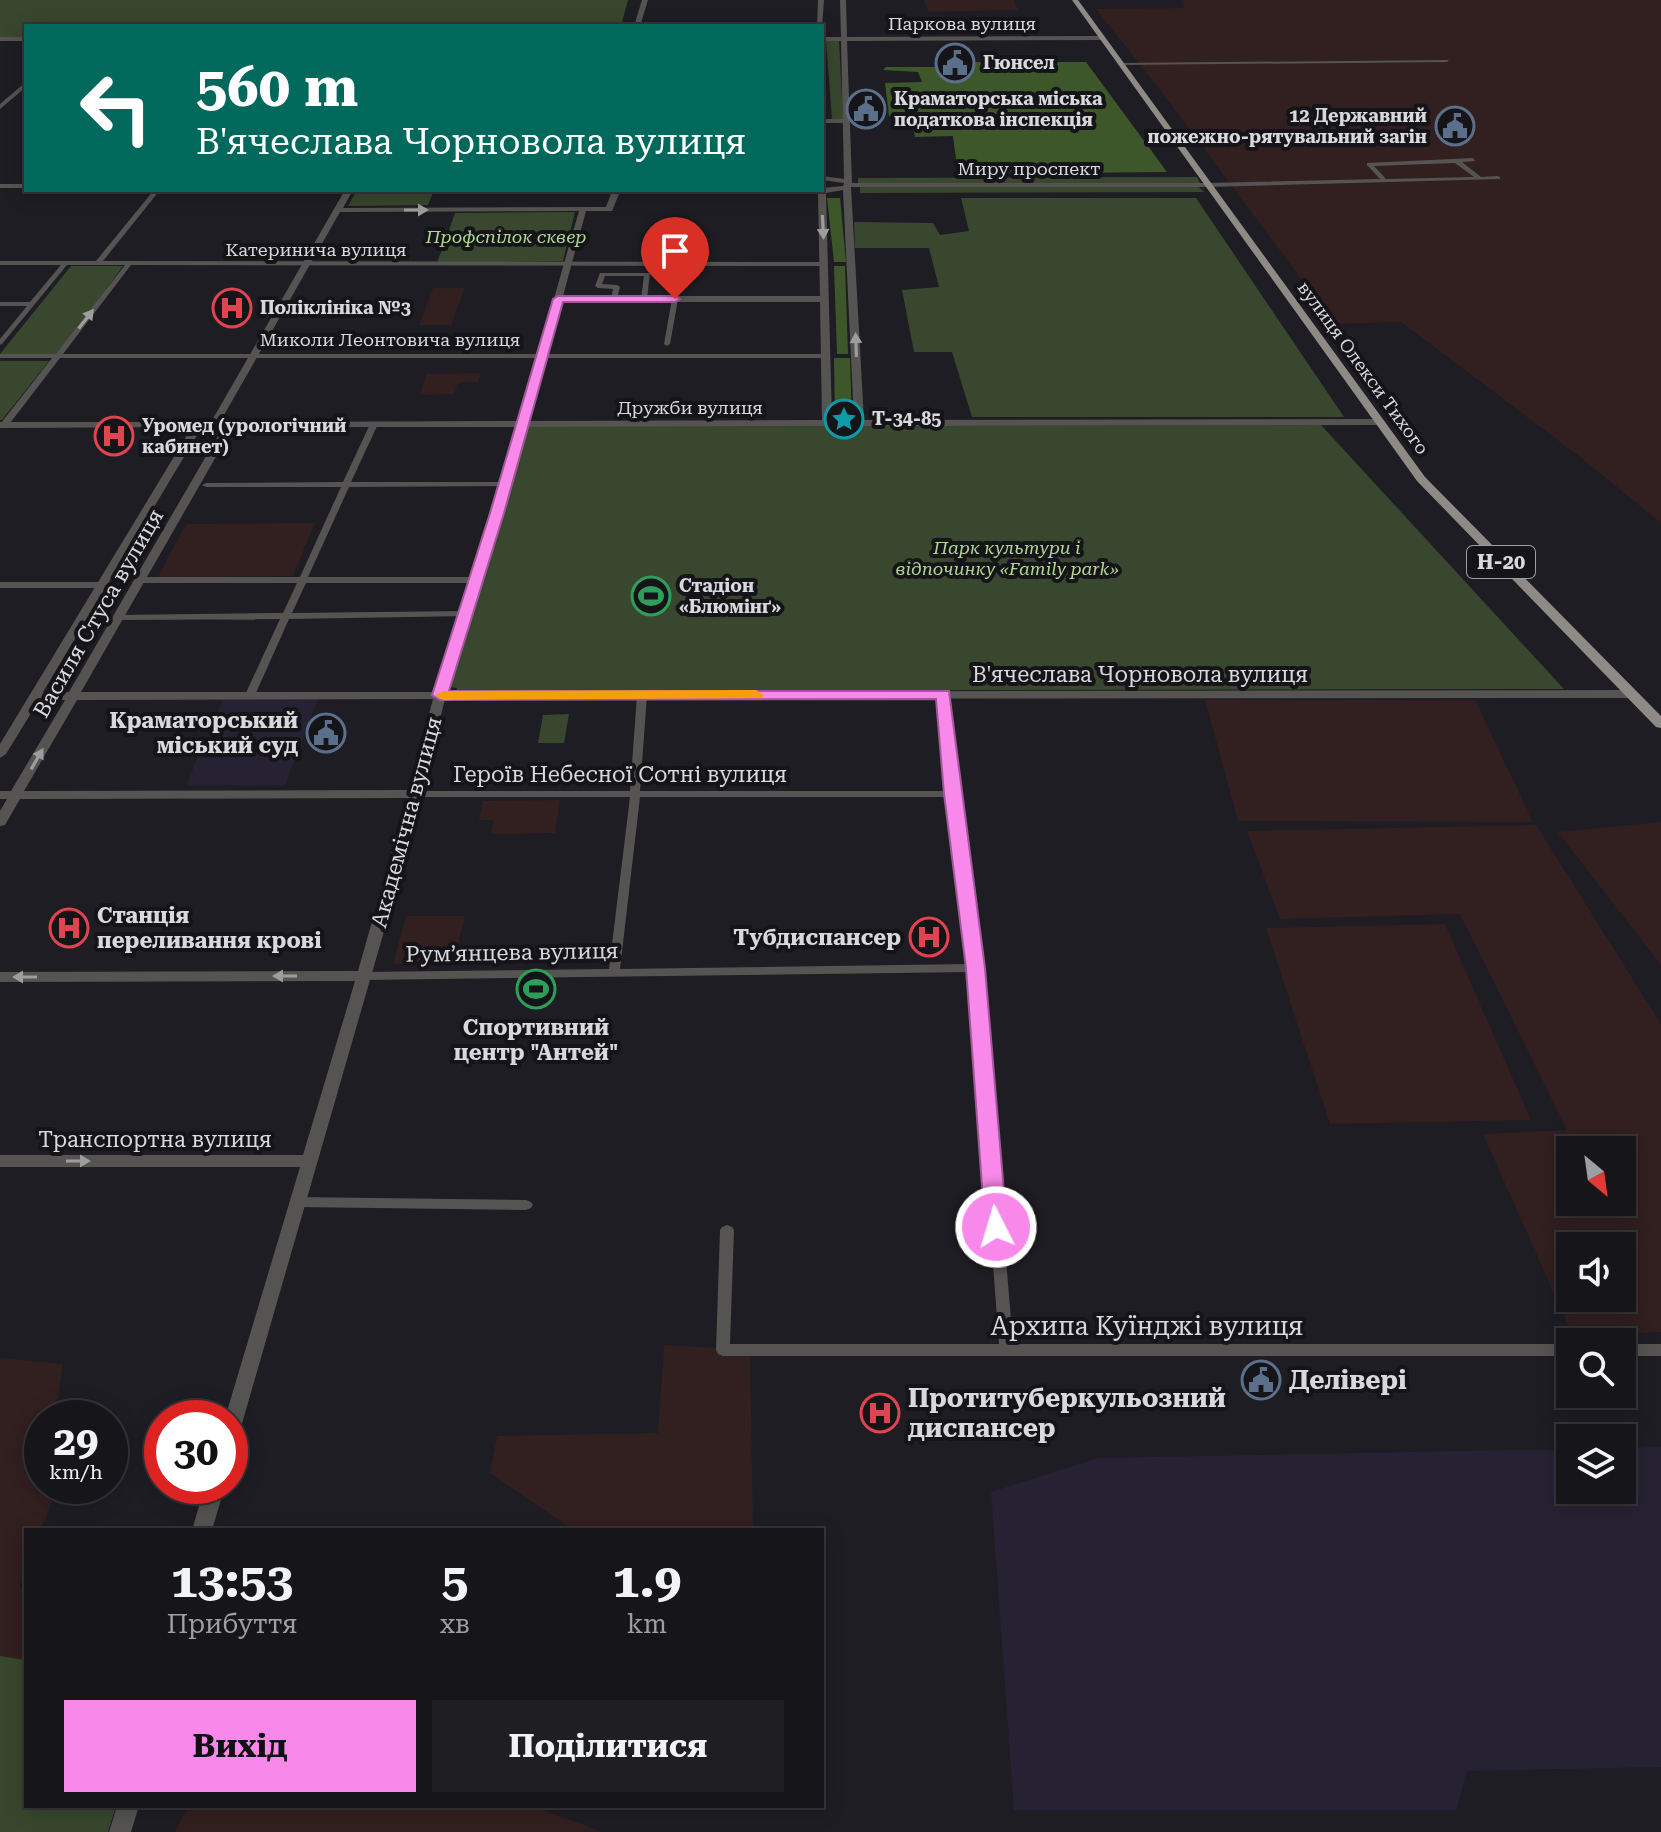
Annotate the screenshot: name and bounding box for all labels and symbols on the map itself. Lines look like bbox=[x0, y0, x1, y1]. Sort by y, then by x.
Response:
street label: Паркова вулиця bbox=[888, 13, 1036, 34]
public building icon: Гюнсел bbox=[934, 42, 976, 84]
place label: Гюнсел bbox=[983, 52, 1055, 73]
public building icon: Краматорська міська податкова інспекція bbox=[845, 88, 887, 130]
place label: Краматорська міська податкова інспекція bbox=[894, 88, 1103, 130]
place label: 12 Державний пожежно-рятувальний загін bbox=[1147, 105, 1427, 147]
public building icon: 12 Державний пожежно-рятувальний загін bbox=[1434, 105, 1476, 147]
street label: Миру проспект bbox=[958, 158, 1100, 179]
one-way arrow bbox=[404, 204, 429, 216]
one-way arrow bbox=[817, 215, 830, 240]
pin bbox=[641, 217, 709, 299]
park label: Профспілок сквер bbox=[425, 226, 586, 247]
street label: Катеринича вулиця bbox=[225, 239, 407, 260]
street label: вулиця Олекси Тихого bbox=[1294, 277, 1433, 458]
hospital icon: Поліклініка №3 bbox=[211, 287, 253, 329]
place label: Поліклініка №3 bbox=[260, 297, 411, 318]
one-way arrow bbox=[78, 309, 94, 329]
street label: Миколи Леонтовича вулиця bbox=[260, 329, 520, 350]
one-way arrow bbox=[850, 332, 863, 357]
street label: Дружби вулиця bbox=[617, 397, 763, 418]
place icon: Т-34-85 bbox=[823, 398, 865, 440]
place label: Т-34-85 bbox=[872, 408, 941, 429]
hospital icon: Уромед (урологічний кабинет) bbox=[93, 415, 135, 457]
place label: Уромед (урологічний кабинет) bbox=[142, 415, 346, 457]
street label: Василя Стуса вулиця bbox=[28, 505, 168, 722]
park label: Парк культури і відпочинку «Family park» bbox=[895, 537, 1119, 579]
road number: Н-20 bbox=[1467, 546, 1535, 578]
sports icon: Стадіон «Блюмінґ» bbox=[630, 575, 672, 617]
place label: Стадіон «Блюмінґ» bbox=[679, 575, 781, 617]
street label: В'ячеслава Чорновола вулиця bbox=[972, 662, 1308, 687]
place label: Краматорський міський суд bbox=[110, 708, 298, 758]
public building icon: Краматорський міський суд bbox=[305, 712, 347, 754]
street label: Академічна вулиця bbox=[366, 714, 447, 930]
one-way arrow bbox=[30, 747, 44, 770]
street label: Героїв Небесної Сотні вулиця bbox=[453, 762, 787, 787]
place label: Станція переливання крові bbox=[97, 903, 322, 953]
hospital icon: Станція переливання крові bbox=[48, 907, 90, 949]
hospital icon: Тубдиспансер bbox=[908, 916, 950, 958]
place label: Тубдиспансер bbox=[733, 925, 901, 950]
street label: Рум’янцева вулиця bbox=[405, 938, 619, 967]
sports icon: Спортивний центр "Антей" bbox=[515, 968, 557, 1010]
one-way arrow bbox=[272, 970, 297, 982]
one-way arrow bbox=[12, 971, 37, 983]
place label: Спортивний центр "Антей" bbox=[454, 1015, 618, 1065]
street label: Транспортна вулиця bbox=[38, 1127, 272, 1152]
north arrow bbox=[1556, 1136, 1636, 1216]
one-way arrow bbox=[66, 1155, 91, 1167]
position arrow bbox=[954, 1185, 1038, 1269]
street label: Архипа Куїнджі вулиця bbox=[991, 1311, 1303, 1341]
public building icon: Делівері bbox=[1240, 1359, 1282, 1401]
place label: Делівері bbox=[1289, 1365, 1407, 1395]
place label: Протитуберкульозний диспансер bbox=[908, 1383, 1226, 1443]
hospital icon: Протитуберкульозний диспансер bbox=[859, 1392, 901, 1434]
speed limit sign: 30 bbox=[144, 1400, 248, 1504]

